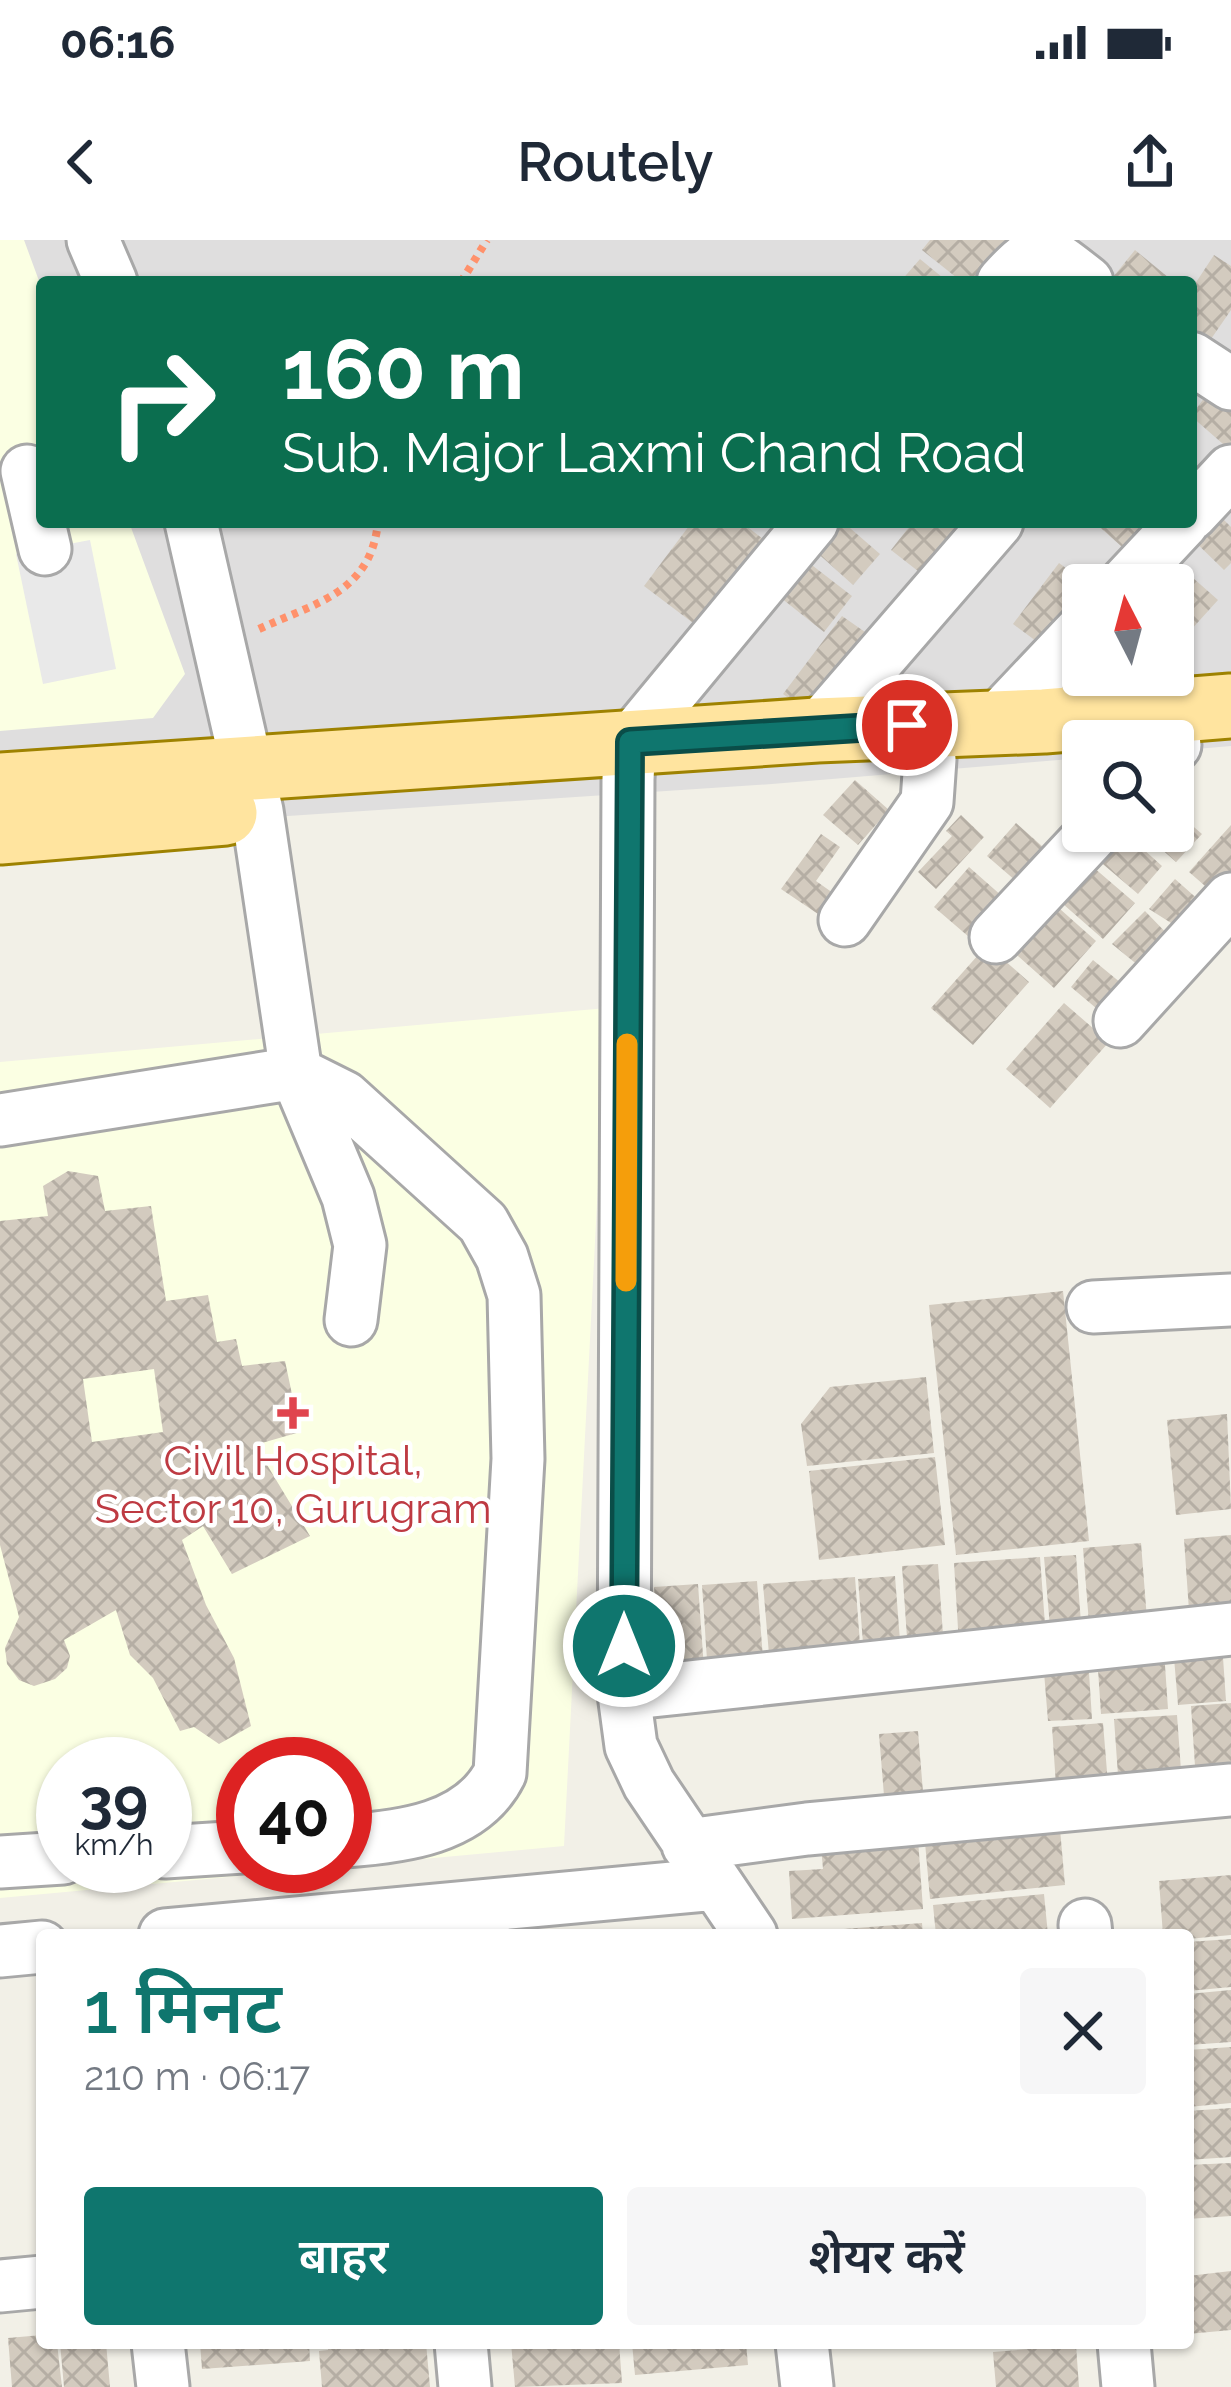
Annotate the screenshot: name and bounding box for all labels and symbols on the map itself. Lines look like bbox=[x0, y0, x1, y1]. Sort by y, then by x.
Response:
north arrow bbox=[1062, 564, 1194, 696]
pin bbox=[856, 674, 958, 776]
marker: Civil Hospital, Sector 10, Gurugram bbox=[277, 1397, 309, 1429]
place label: Civil Hospital, Sector 10, Gurugram bbox=[94, 1436, 492, 1533]
position arrow bbox=[561, 1583, 687, 1709]
speed limit sign: 40 bbox=[216, 1737, 372, 1893]

